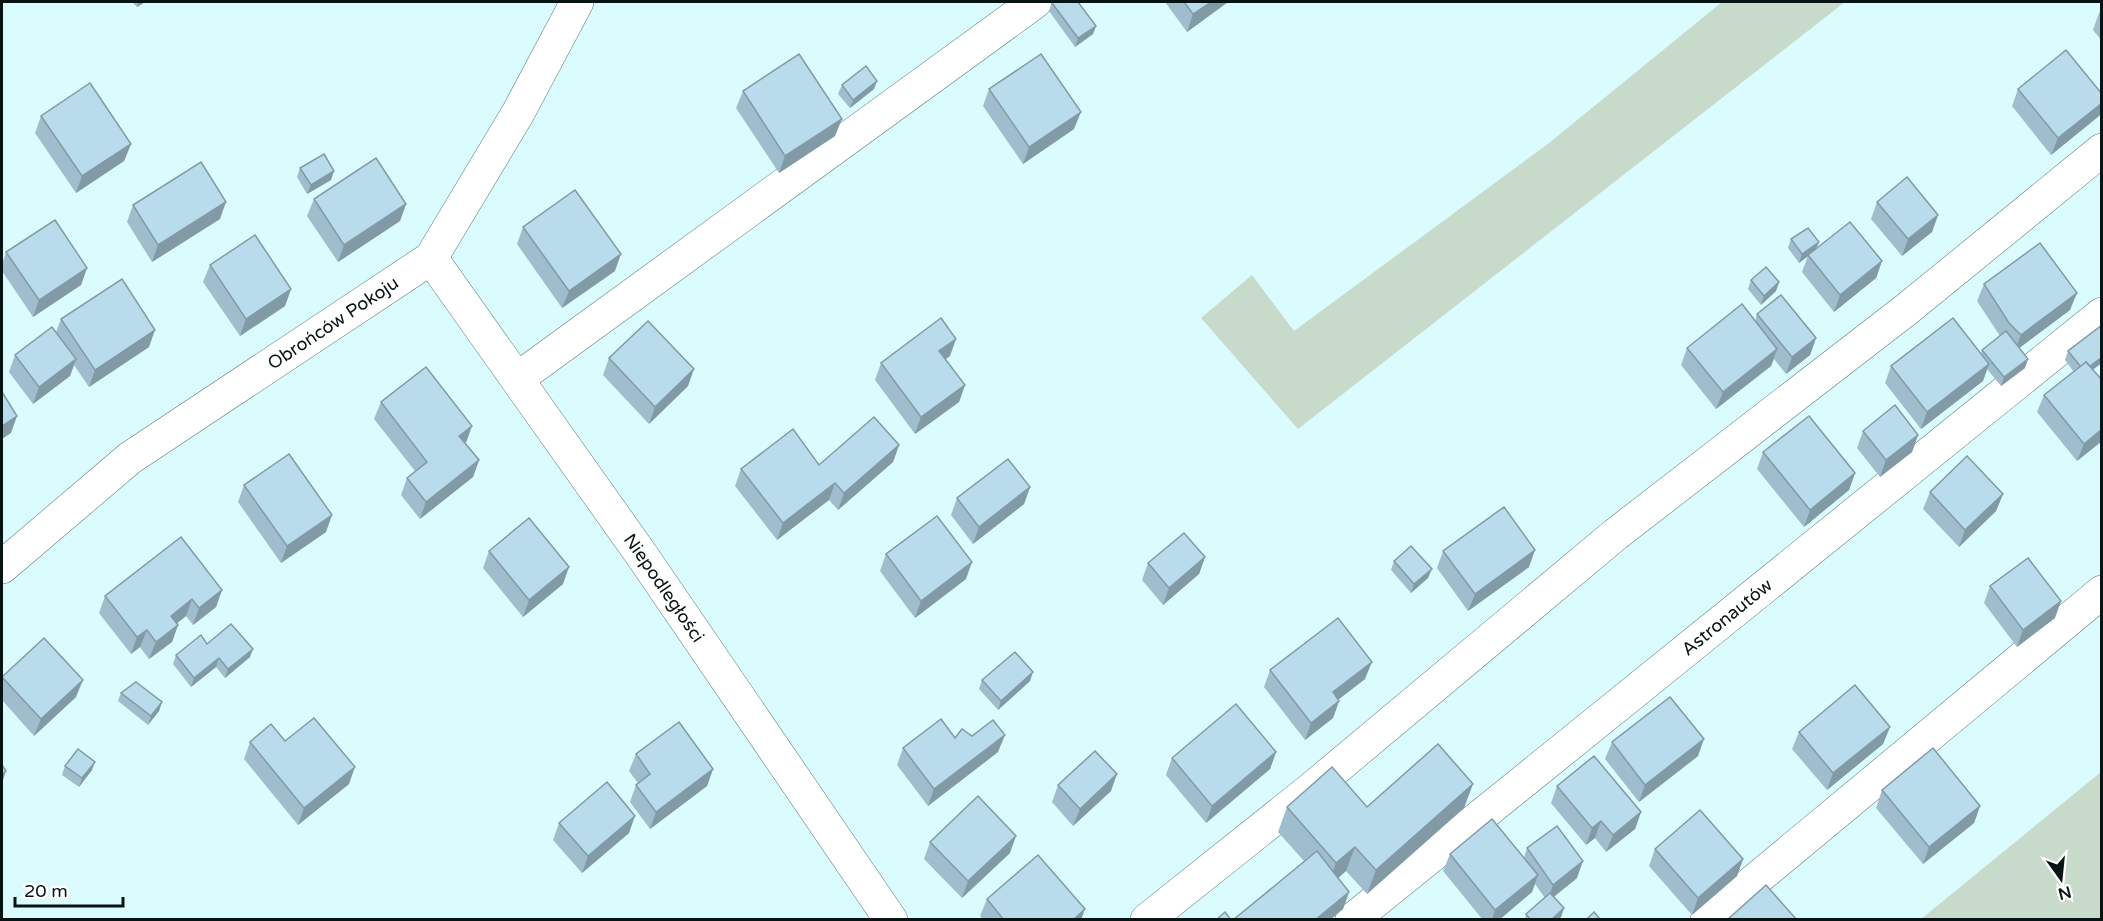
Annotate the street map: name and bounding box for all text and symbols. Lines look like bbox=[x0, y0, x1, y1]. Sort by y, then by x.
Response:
street label: Obrońców Pokoju bbox=[263, 272, 403, 374]
street label: Niepodległości bbox=[619, 529, 709, 647]
street label: Astronautów bbox=[1677, 574, 1777, 660]
north arrow bbox=[2031, 849, 2091, 909]
scale bar bbox=[15, 870, 123, 908]
text: 20 m bbox=[24, 880, 68, 902]
text: N bbox=[2056, 881, 2073, 904]

